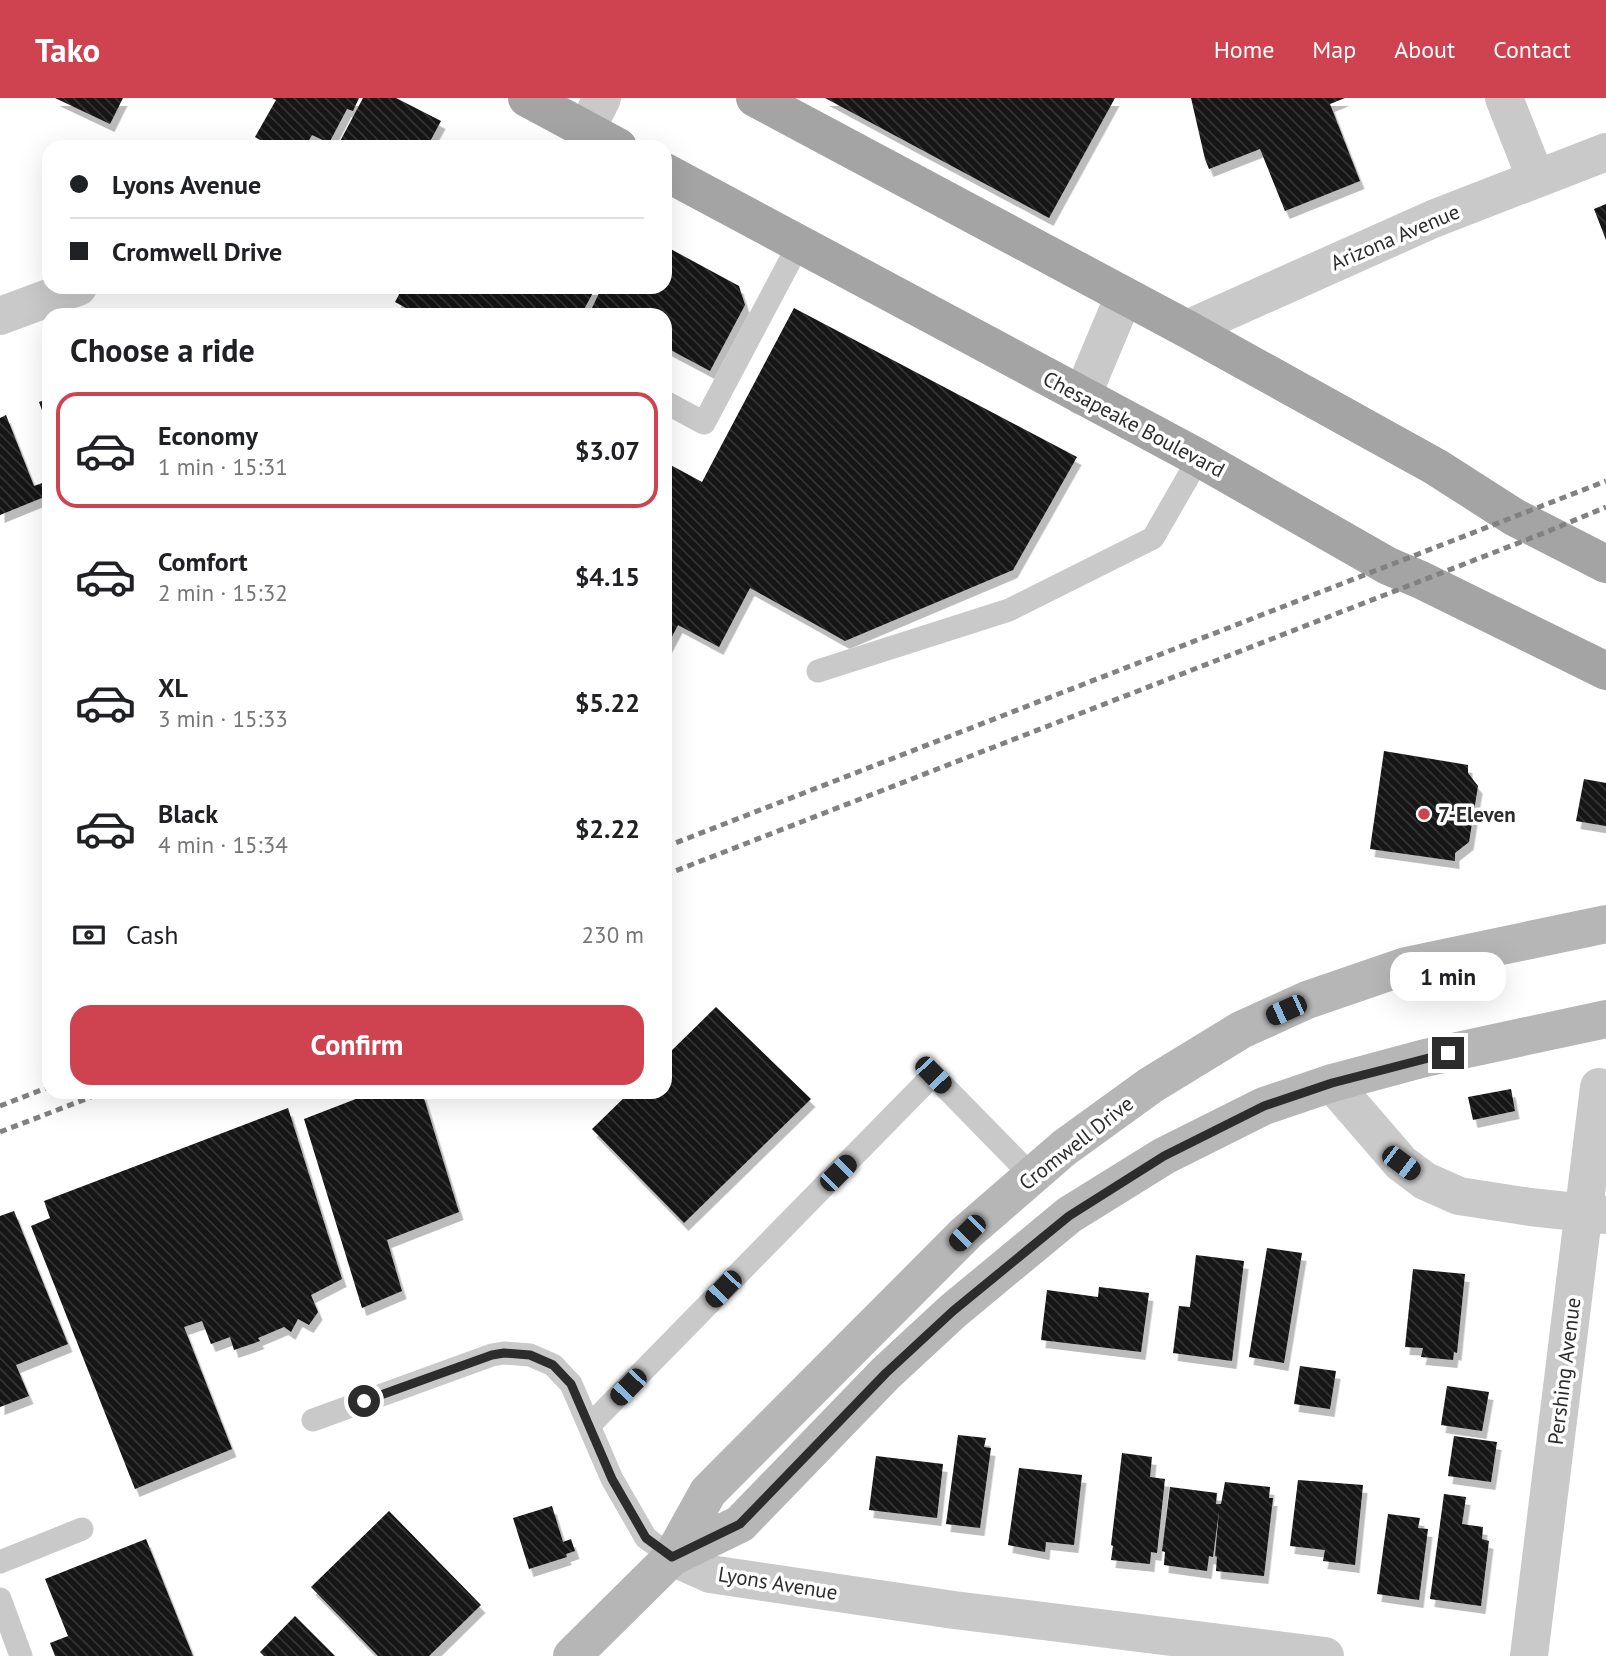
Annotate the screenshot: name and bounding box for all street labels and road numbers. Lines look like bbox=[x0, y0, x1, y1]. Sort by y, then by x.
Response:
street label: Arizona Avenue bbox=[1326, 198, 1464, 276]
street label: Chesapeake Boulevard bbox=[1038, 365, 1230, 483]
street label: Cromwell Drive bbox=[1013, 1090, 1139, 1196]
street label: Pershing Avenue bbox=[1542, 1296, 1586, 1446]
street label: Lyons Avenue bbox=[716, 1560, 840, 1606]

